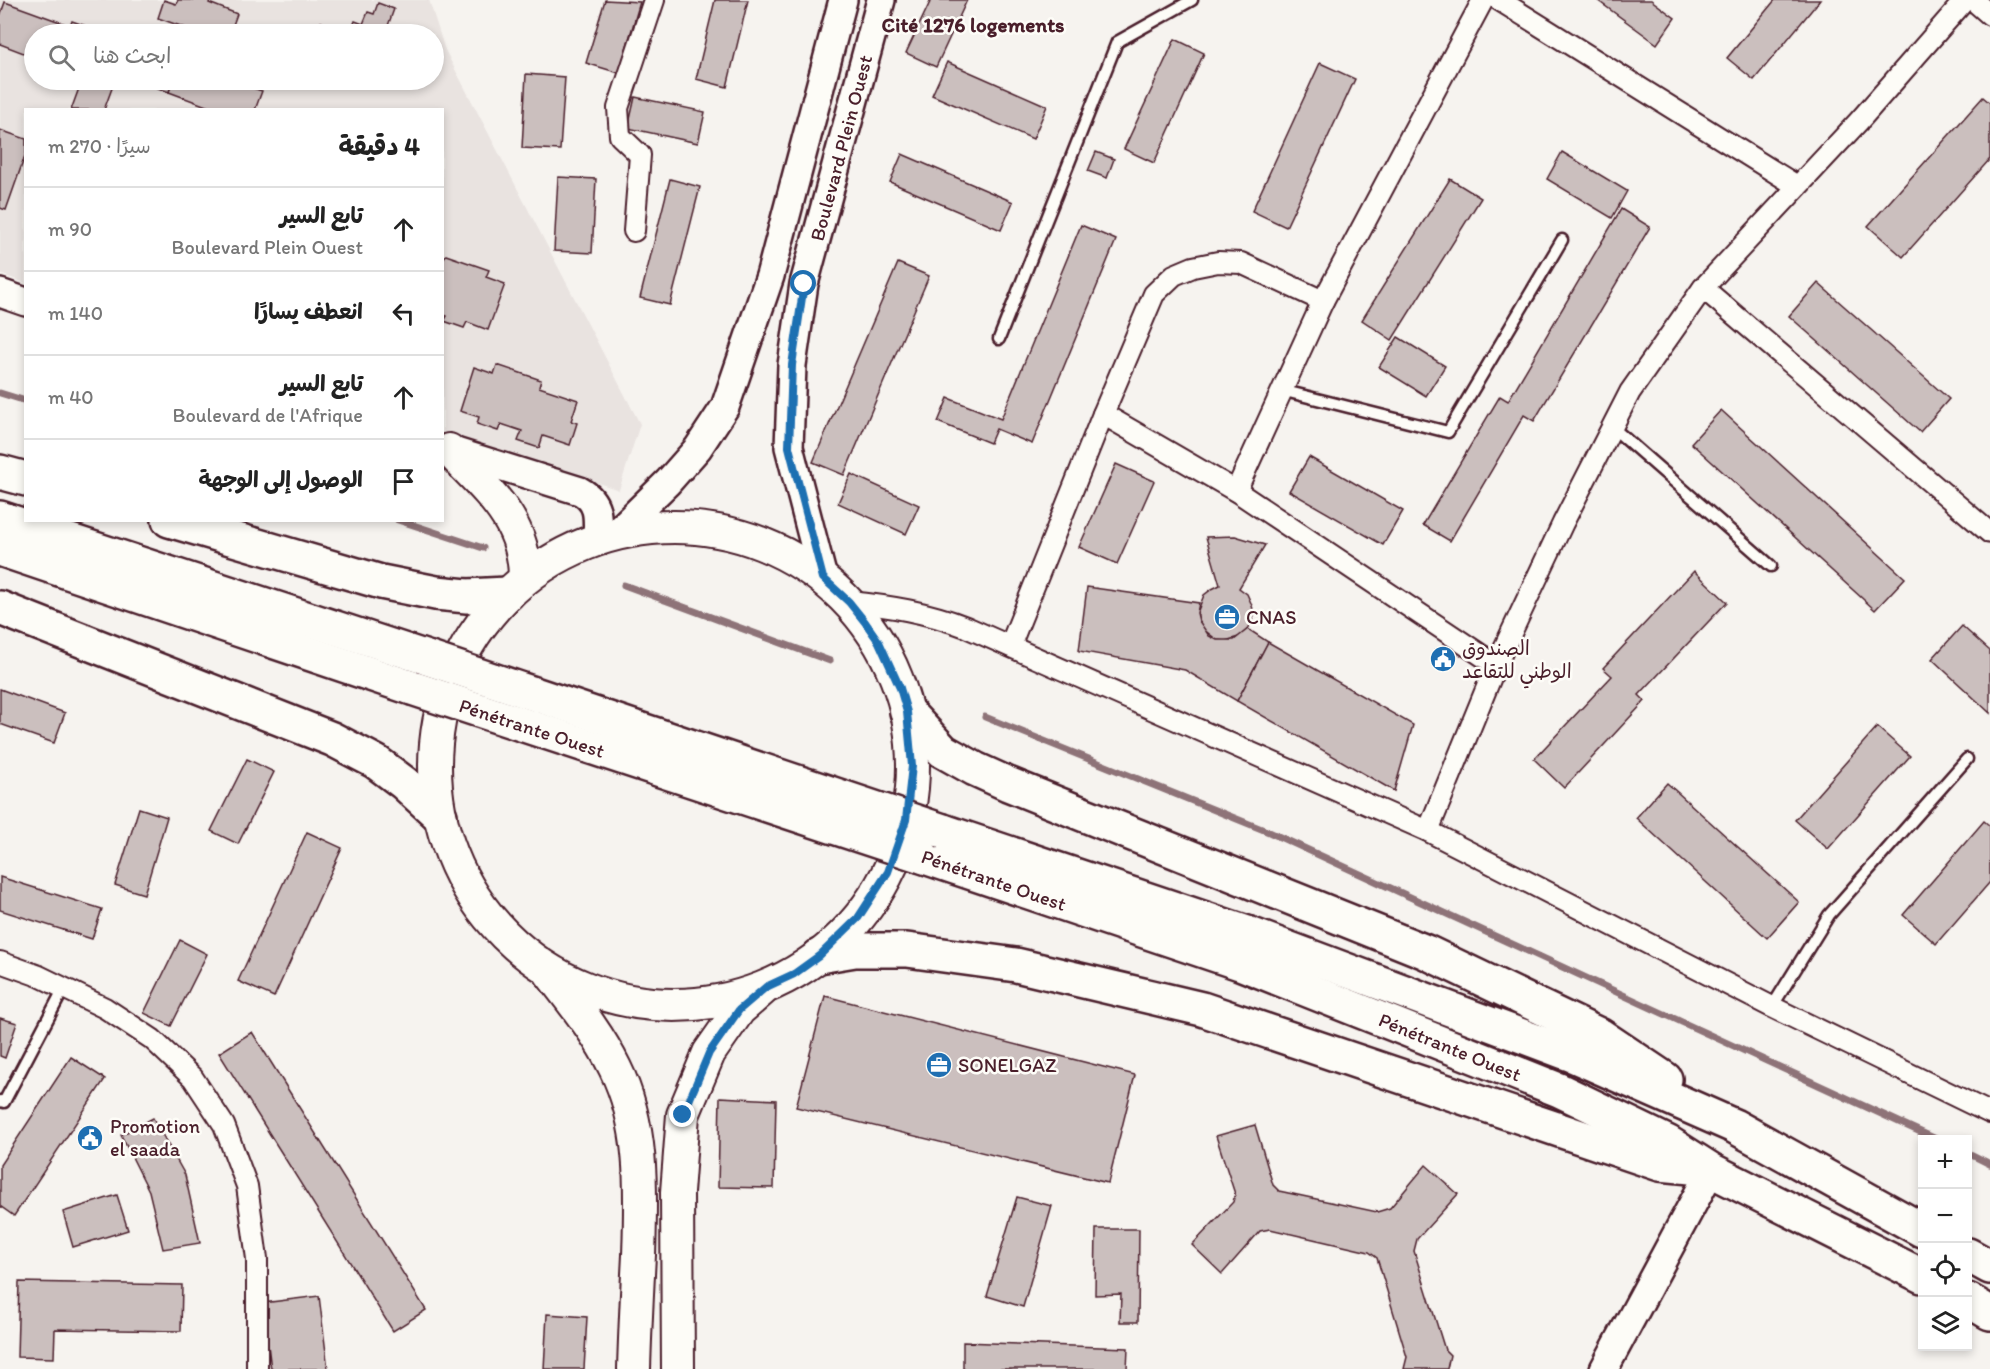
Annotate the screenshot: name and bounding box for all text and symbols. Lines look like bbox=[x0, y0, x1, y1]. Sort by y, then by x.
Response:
district label: Cité 1276 logements bbox=[882, 12, 1064, 38]
search box bbox=[24, 24, 444, 90]
icon: search bbox=[45, 41, 78, 74]
text: ابحث هنا bbox=[93, 42, 172, 69]
street label: Boulevard Plein Ouest bbox=[805, 52, 878, 244]
text: 4 دقيقة bbox=[339, 130, 420, 162]
text: سيرًا · 270 m bbox=[48, 134, 151, 158]
text: تابع السير bbox=[280, 202, 363, 229]
icon: ahead bbox=[387, 213, 420, 246]
text: 90 m bbox=[48, 217, 92, 241]
text: Boulevard Plein Ouest bbox=[172, 235, 363, 259]
route start bbox=[790, 270, 816, 296]
icon: left bbox=[387, 297, 420, 330]
text: انعطف يسارًا bbox=[254, 298, 363, 325]
text: 140 m bbox=[48, 301, 103, 325]
text: تابع السير bbox=[280, 370, 363, 397]
icon: ahead bbox=[387, 381, 420, 414]
text: 40 m bbox=[48, 385, 94, 409]
text: Boulevard de l'Afrique bbox=[173, 403, 363, 427]
icon: arrive bbox=[387, 465, 420, 498]
text: الوصول إلى الوجهة bbox=[198, 466, 363, 493]
office icon: CNAS bbox=[1212, 602, 1242, 632]
place label: CNAS bbox=[1246, 605, 1296, 629]
place label: الصندوق الوطني للتقاعد bbox=[1462, 636, 1572, 689]
public building icon: الصندوق الوطني للتقاعد bbox=[1428, 644, 1458, 674]
street label: Pénétrante Ouest bbox=[456, 693, 608, 763]
street label: Pénétrante Ouest bbox=[918, 844, 1070, 916]
street label: Pénétrante Ouest bbox=[1375, 1007, 1525, 1087]
office icon: SONELGAZ bbox=[924, 1050, 954, 1080]
place label: SONELGAZ bbox=[958, 1053, 1057, 1077]
route end bbox=[669, 1101, 695, 1127]
place label: Promotion el saada bbox=[110, 1114, 200, 1161]
public building icon: Promotion el saada bbox=[75, 1123, 105, 1153]
map controls bbox=[1918, 1135, 1972, 1351]
button: + bbox=[1918, 1135, 1972, 1189]
button: − bbox=[1918, 1189, 1972, 1243]
button: locate bbox=[1918, 1243, 1972, 1297]
button: layers bbox=[1918, 1297, 1972, 1351]

